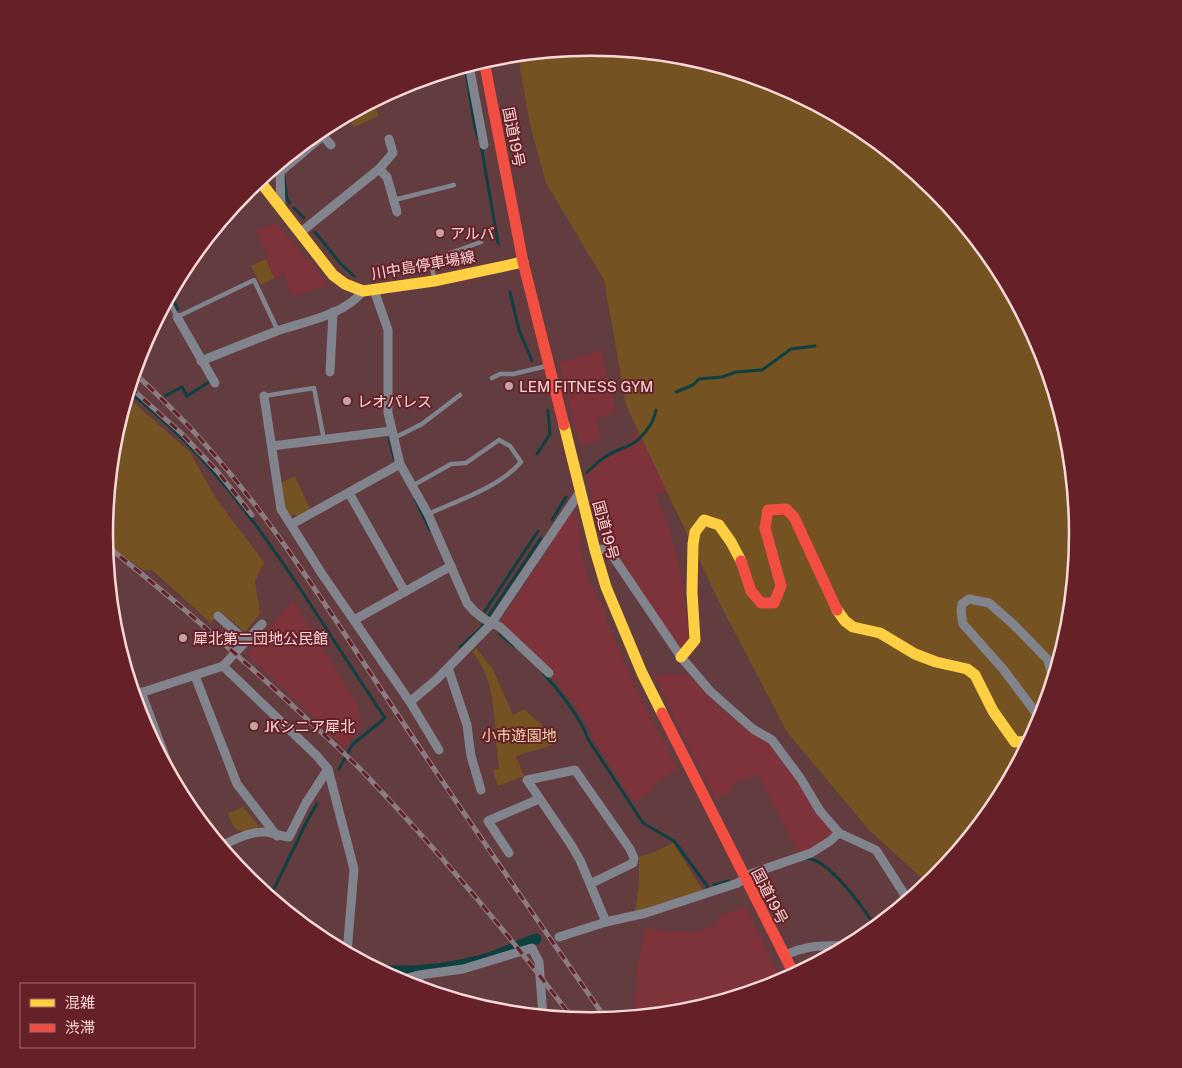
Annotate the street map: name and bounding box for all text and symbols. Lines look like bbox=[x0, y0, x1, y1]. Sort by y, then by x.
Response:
street label: 国道19号 bbox=[500, 106, 528, 168]
place label: アルバ bbox=[450, 225, 495, 242]
marker: アルバ bbox=[434, 227, 446, 239]
street label: 川中島停車場線 bbox=[370, 248, 476, 282]
place label: LEM FITNESS GYM bbox=[519, 378, 653, 395]
marker: LEM FITNESS GYM bbox=[503, 380, 515, 392]
place label: レオパレス bbox=[357, 393, 432, 410]
marker: レオパレス bbox=[341, 395, 353, 407]
street label: 国道19号 bbox=[590, 499, 622, 561]
place label: 犀北第二団地公民館 bbox=[193, 630, 328, 647]
marker: 犀北第二団地公民館 bbox=[177, 632, 189, 644]
place label: JKシニア犀北 bbox=[264, 718, 355, 735]
marker: JKシニア犀北 bbox=[248, 720, 260, 732]
park label: 小市遊園地 bbox=[481, 727, 557, 744]
street label: 国道19号 bbox=[749, 865, 791, 927]
legend bbox=[20, 983, 195, 1048]
text: 混雑 bbox=[65, 994, 95, 1011]
text: 渋滞 bbox=[65, 1019, 95, 1036]

